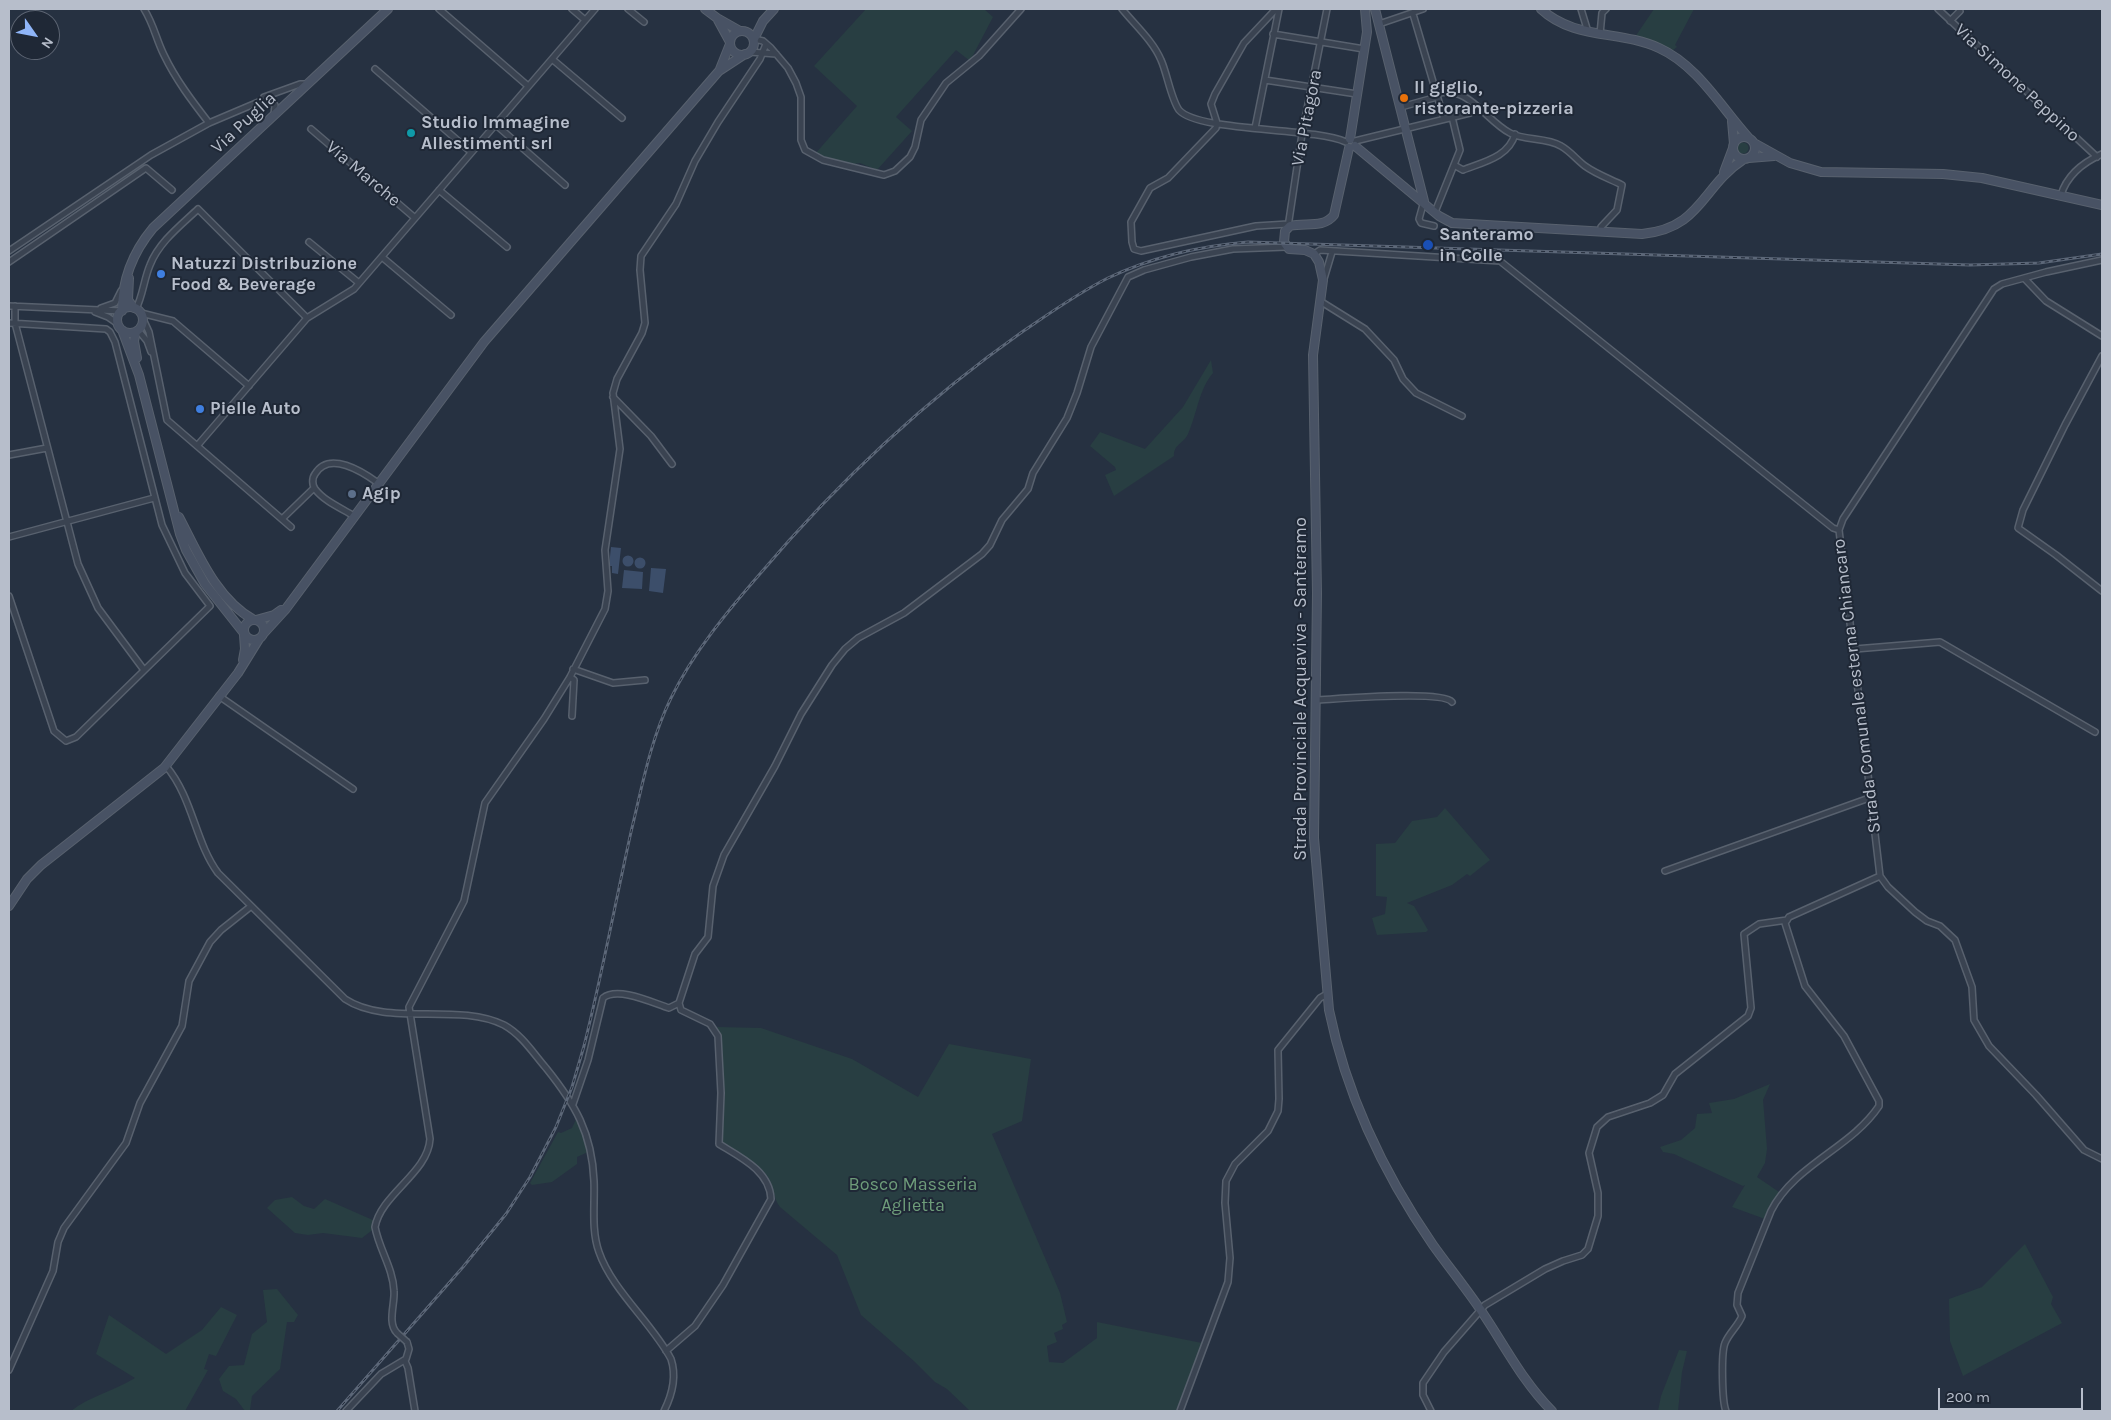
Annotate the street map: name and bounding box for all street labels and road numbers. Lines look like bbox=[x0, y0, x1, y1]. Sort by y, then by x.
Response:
street label: Via Simone Peppino bbox=[1950, 19, 2084, 147]
street label: Via Pitagora bbox=[1287, 68, 1327, 168]
street label: Via Puglia bbox=[207, 87, 281, 159]
street label: Via Marche bbox=[321, 137, 405, 211]
street label: Strada Provinciale Acquaviva - Santeramo bbox=[1290, 517, 1312, 861]
street label: Strada Comunale esterna Chiancaro bbox=[1828, 537, 1886, 835]

